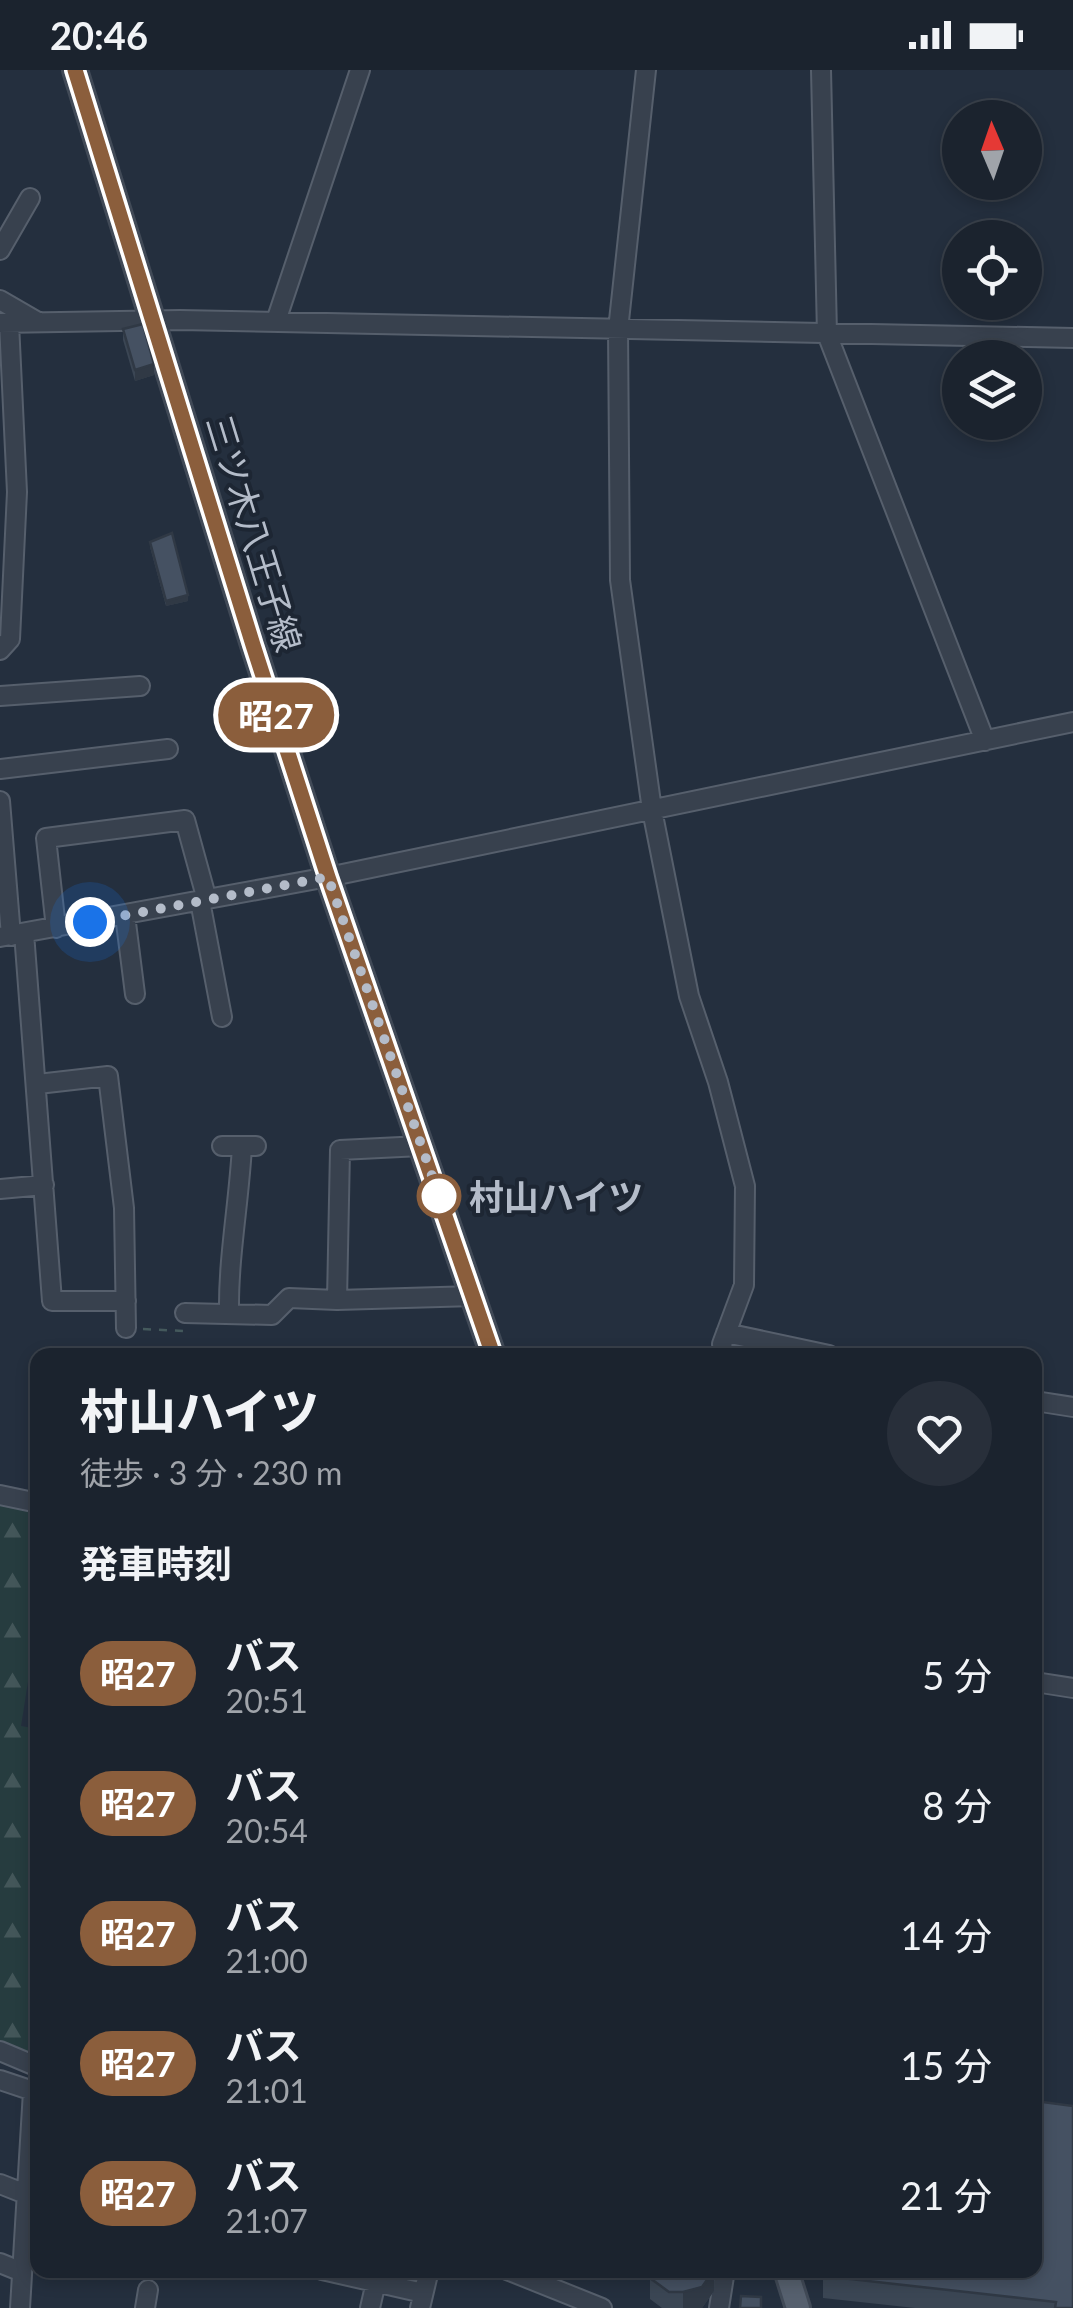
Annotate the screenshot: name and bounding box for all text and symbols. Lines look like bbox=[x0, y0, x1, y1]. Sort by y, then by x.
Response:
text: 20:46 bbox=[50, 12, 148, 58]
north arrow bbox=[942, 100, 1042, 200]
map controls bbox=[942, 100, 1042, 440]
button: locate bbox=[942, 220, 1042, 320]
button: layers bbox=[942, 340, 1042, 440]
street label: 三ツ木八王子線 bbox=[199, 410, 311, 656]
line badge: 昭27 bbox=[218, 682, 334, 748]
text: 昭27 bbox=[238, 694, 314, 736]
your location bbox=[65, 897, 115, 947]
marker: 村山ハイツ bbox=[418, 1175, 460, 1217]
place label: 村山ハイツ bbox=[469, 1175, 643, 1217]
button: heart bbox=[887, 1381, 992, 1486]
text: 村山ハイツ bbox=[80, 1382, 319, 1439]
text: 徒歩 · 3 分 · 230 m bbox=[80, 1453, 342, 1492]
text: 発車時刻 bbox=[80, 1540, 232, 1586]
text: バス bbox=[226, 1632, 302, 1678]
text: 昭27 bbox=[100, 1652, 176, 1694]
text: 5 分 bbox=[922, 1652, 992, 1698]
text: 20:51 bbox=[226, 1681, 308, 1720]
text: バス bbox=[226, 1762, 302, 1808]
text: 昭27 bbox=[100, 1782, 176, 1824]
text: 8 分 bbox=[922, 1782, 992, 1828]
text: 20:54 bbox=[226, 1811, 308, 1850]
text: バス bbox=[226, 1892, 302, 1938]
text: 昭27 bbox=[100, 1912, 176, 1954]
text: 14 分 bbox=[900, 1912, 992, 1958]
text: 21:00 bbox=[226, 1941, 308, 1980]
text: バス bbox=[226, 2022, 302, 2068]
text: 昭27 bbox=[100, 2042, 176, 2084]
text: 15 分 bbox=[900, 2042, 992, 2088]
text: 21:01 bbox=[226, 2071, 308, 2110]
text: バス bbox=[226, 2152, 302, 2198]
text: 昭27 bbox=[100, 2172, 176, 2214]
text: 21 分 bbox=[900, 2172, 992, 2218]
text: 21:07 bbox=[226, 2201, 308, 2240]

